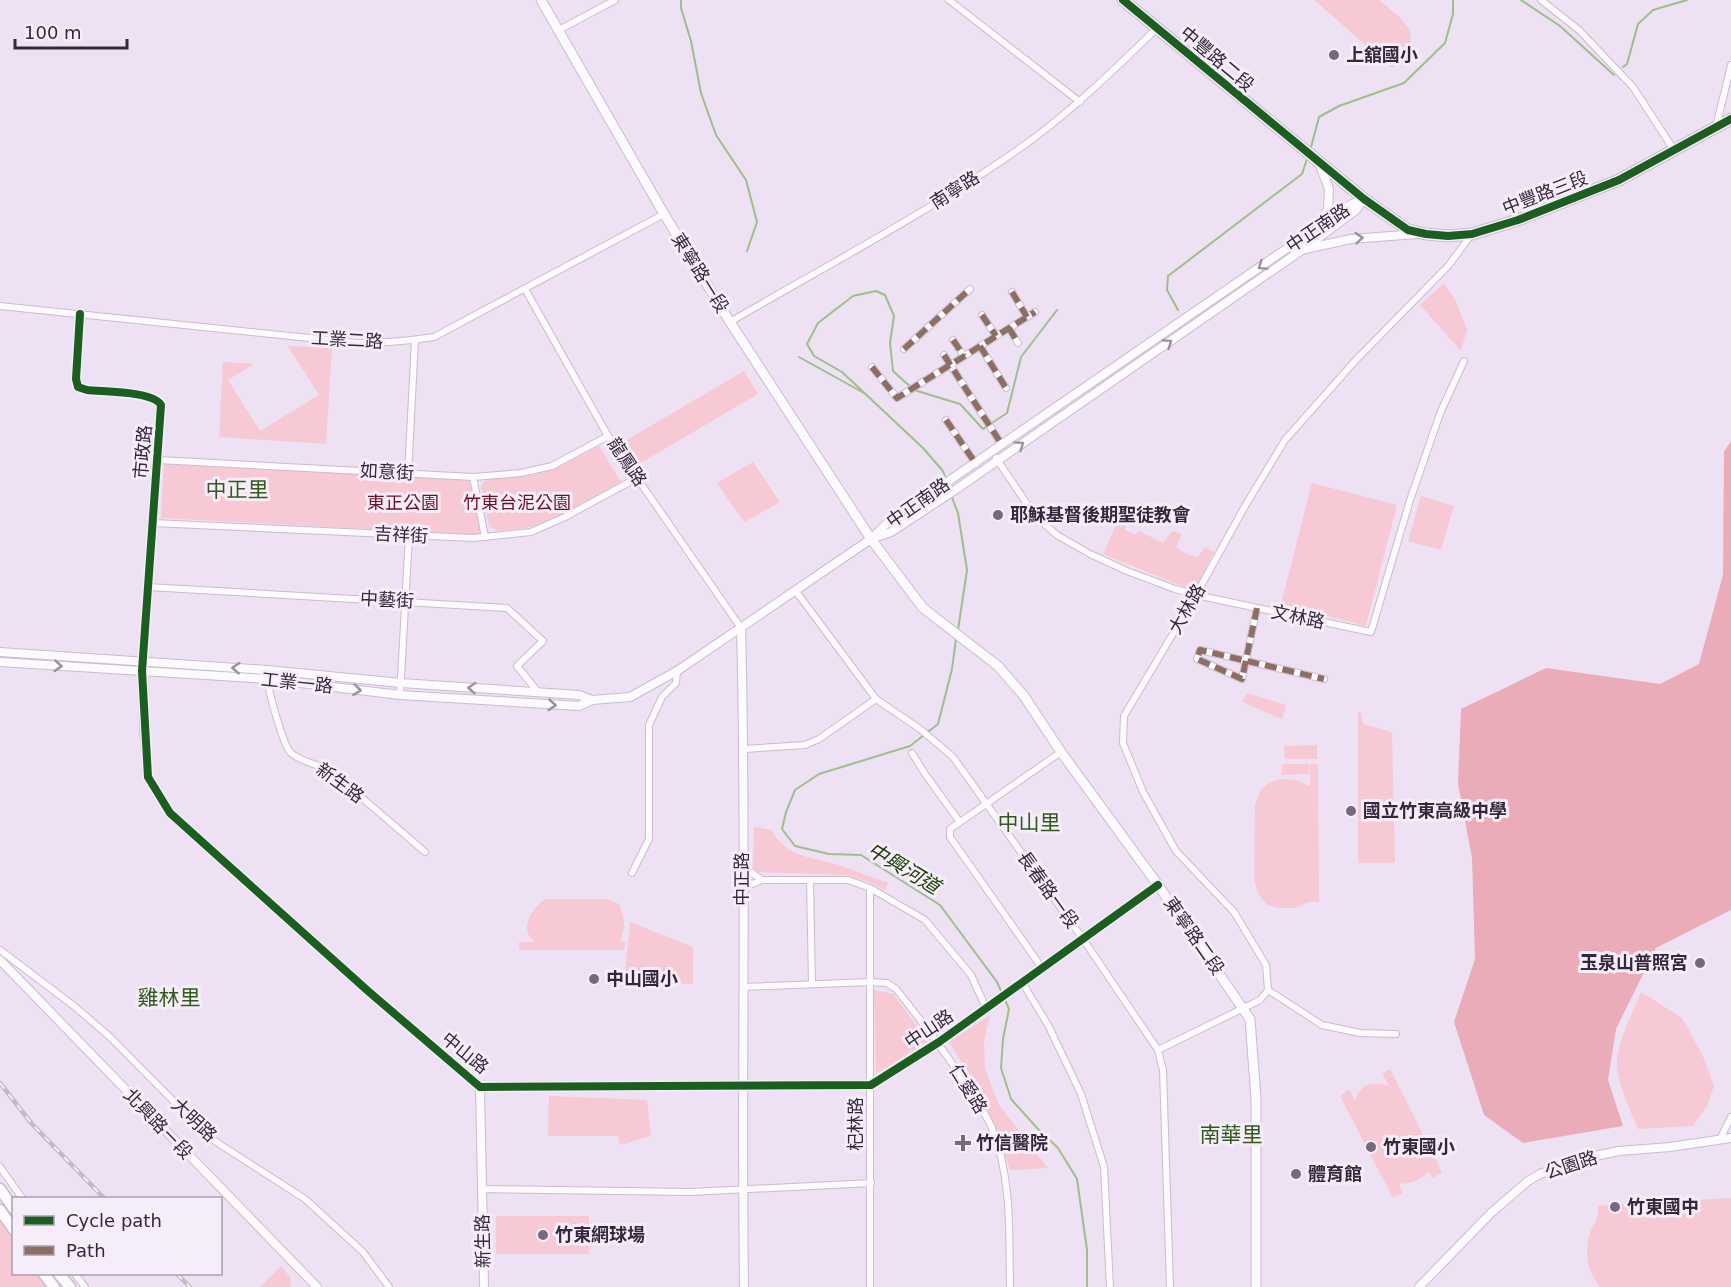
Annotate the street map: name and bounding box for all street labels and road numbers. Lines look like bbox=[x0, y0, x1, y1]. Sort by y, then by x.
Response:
street label: 中豐路二段 bbox=[1176, 22, 1259, 96]
street label: 南寧路 bbox=[926, 166, 983, 213]
street label: 中豐路三段 bbox=[1499, 167, 1591, 218]
street label: 中正南路 bbox=[1282, 199, 1353, 256]
street label: 東寧路一段 bbox=[668, 229, 733, 316]
street label: 工業二路 bbox=[311, 327, 384, 352]
street label: 市政路 bbox=[130, 424, 155, 480]
street label: 龍鳳路 bbox=[604, 433, 651, 490]
street label: 如意街 bbox=[360, 460, 415, 483]
street label: 中正南路 bbox=[882, 473, 953, 532]
street label: 吉祥街 bbox=[374, 523, 429, 546]
street label: 大林路 bbox=[1164, 580, 1209, 637]
street label: 中藝街 bbox=[360, 588, 415, 611]
street label: 文林路 bbox=[1270, 601, 1327, 632]
street label: 工業一路 bbox=[260, 668, 334, 697]
street label: 新生路 bbox=[312, 758, 368, 807]
street label: 長春路一段 bbox=[1013, 847, 1083, 932]
street label: 中正路 bbox=[731, 852, 752, 906]
street label: 東寧路二段 bbox=[1160, 893, 1229, 979]
street label: 中山路 bbox=[900, 1005, 957, 1052]
street label: 中山路 bbox=[438, 1027, 493, 1078]
street label: 仁愛路 bbox=[945, 1060, 992, 1117]
street label: 北興路ㄧ段 bbox=[120, 1084, 197, 1163]
street label: 大明路 bbox=[167, 1094, 221, 1146]
street label: 杞林路 bbox=[845, 1097, 866, 1151]
street label: 公園路 bbox=[1542, 1146, 1600, 1183]
street label: 新生路 bbox=[472, 1214, 493, 1268]

